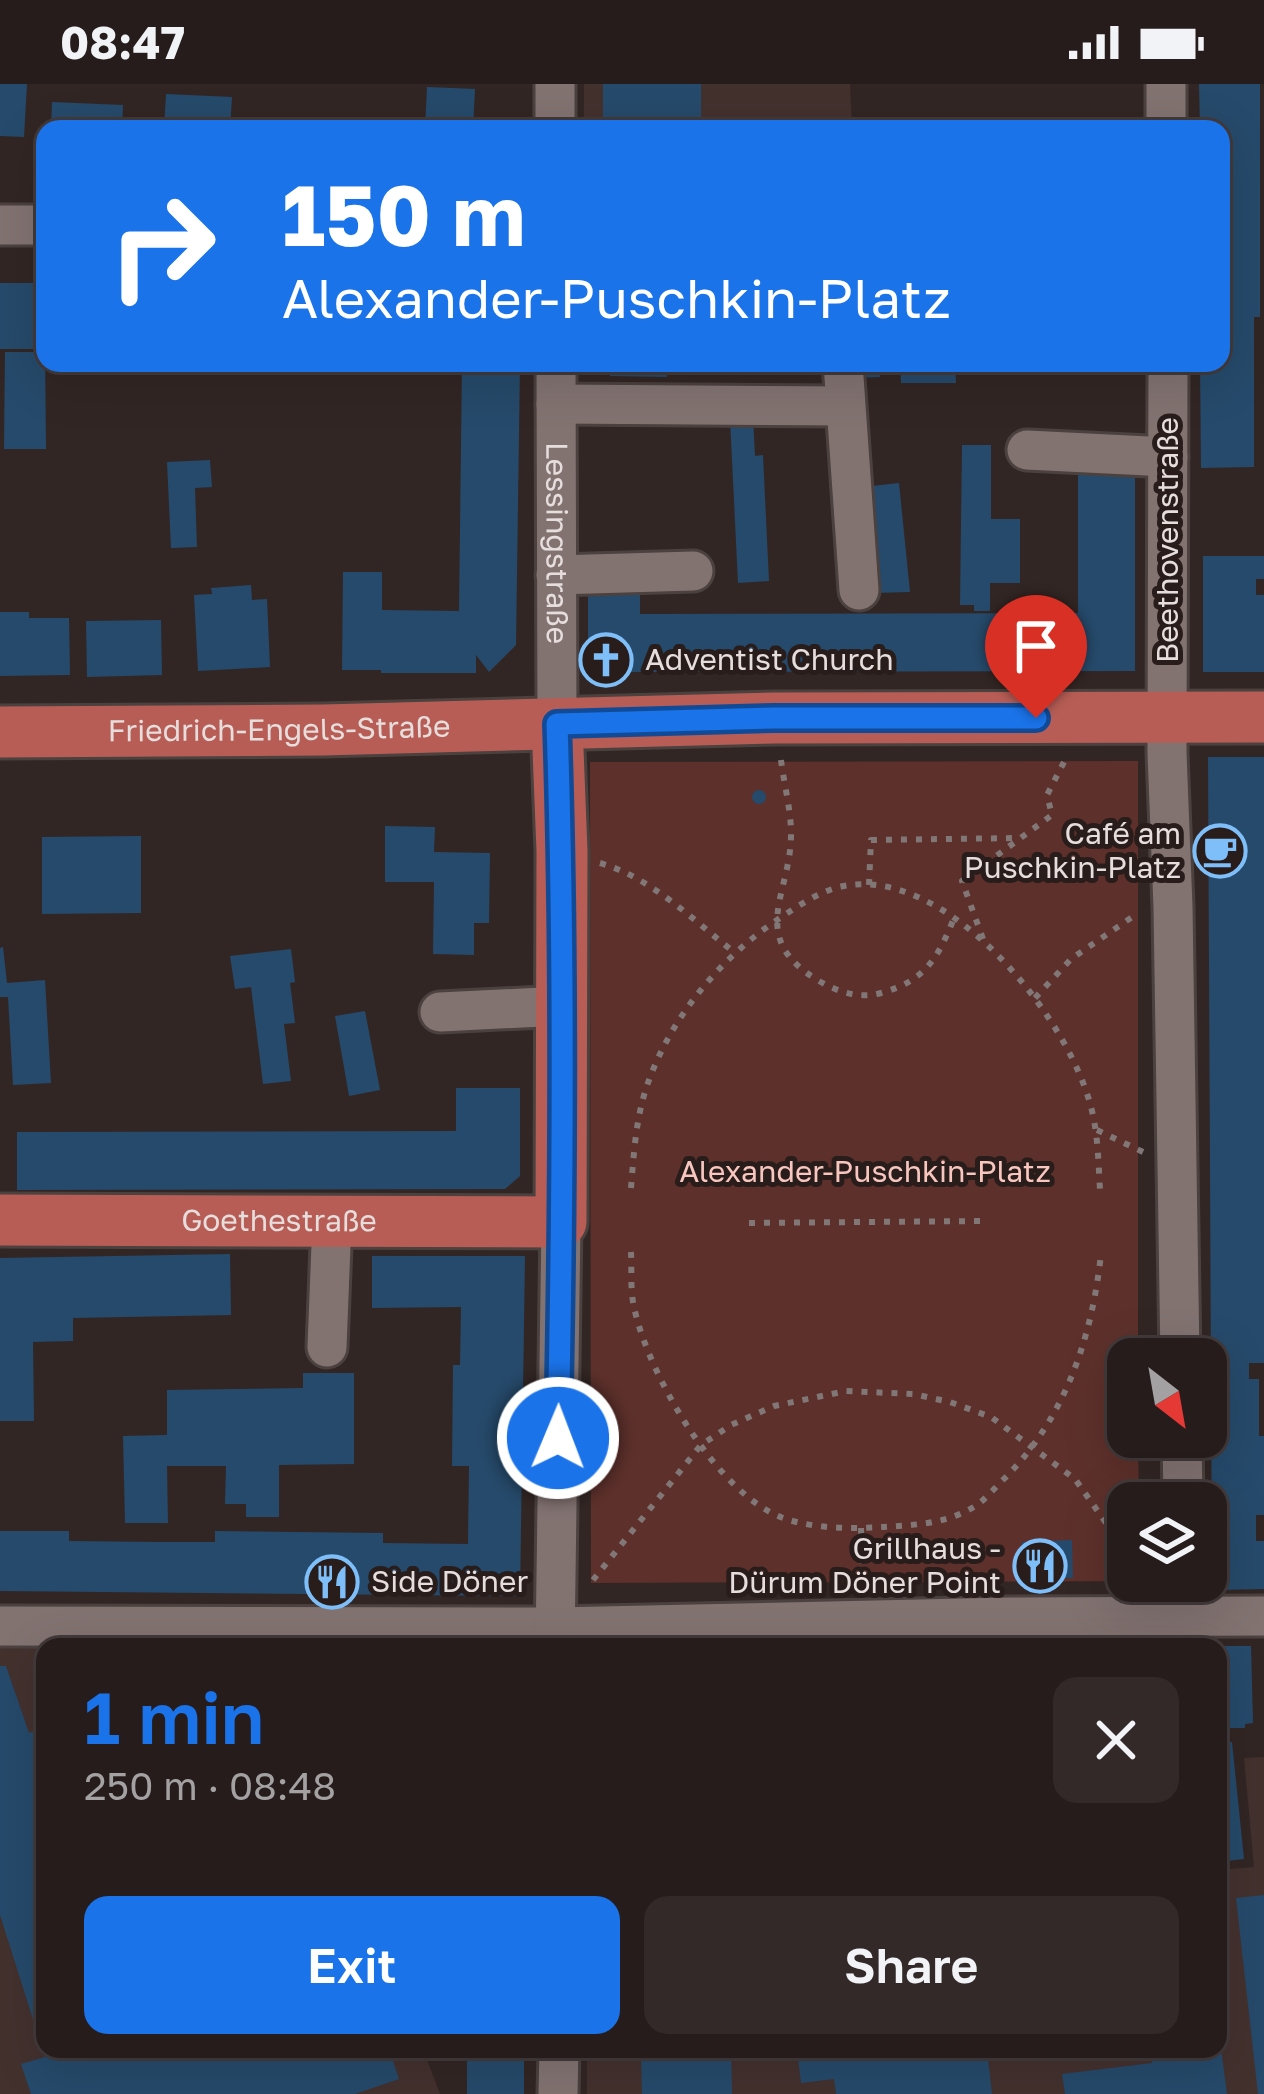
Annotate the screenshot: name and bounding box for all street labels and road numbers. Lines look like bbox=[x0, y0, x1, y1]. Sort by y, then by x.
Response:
street label: Beethovenstraße bbox=[1149, 417, 1185, 663]
street label: Lessingstraße bbox=[539, 442, 576, 644]
street label: Friedrich-Engels-Straße bbox=[107, 708, 451, 748]
street label: Goethestraße bbox=[181, 1202, 377, 1238]

